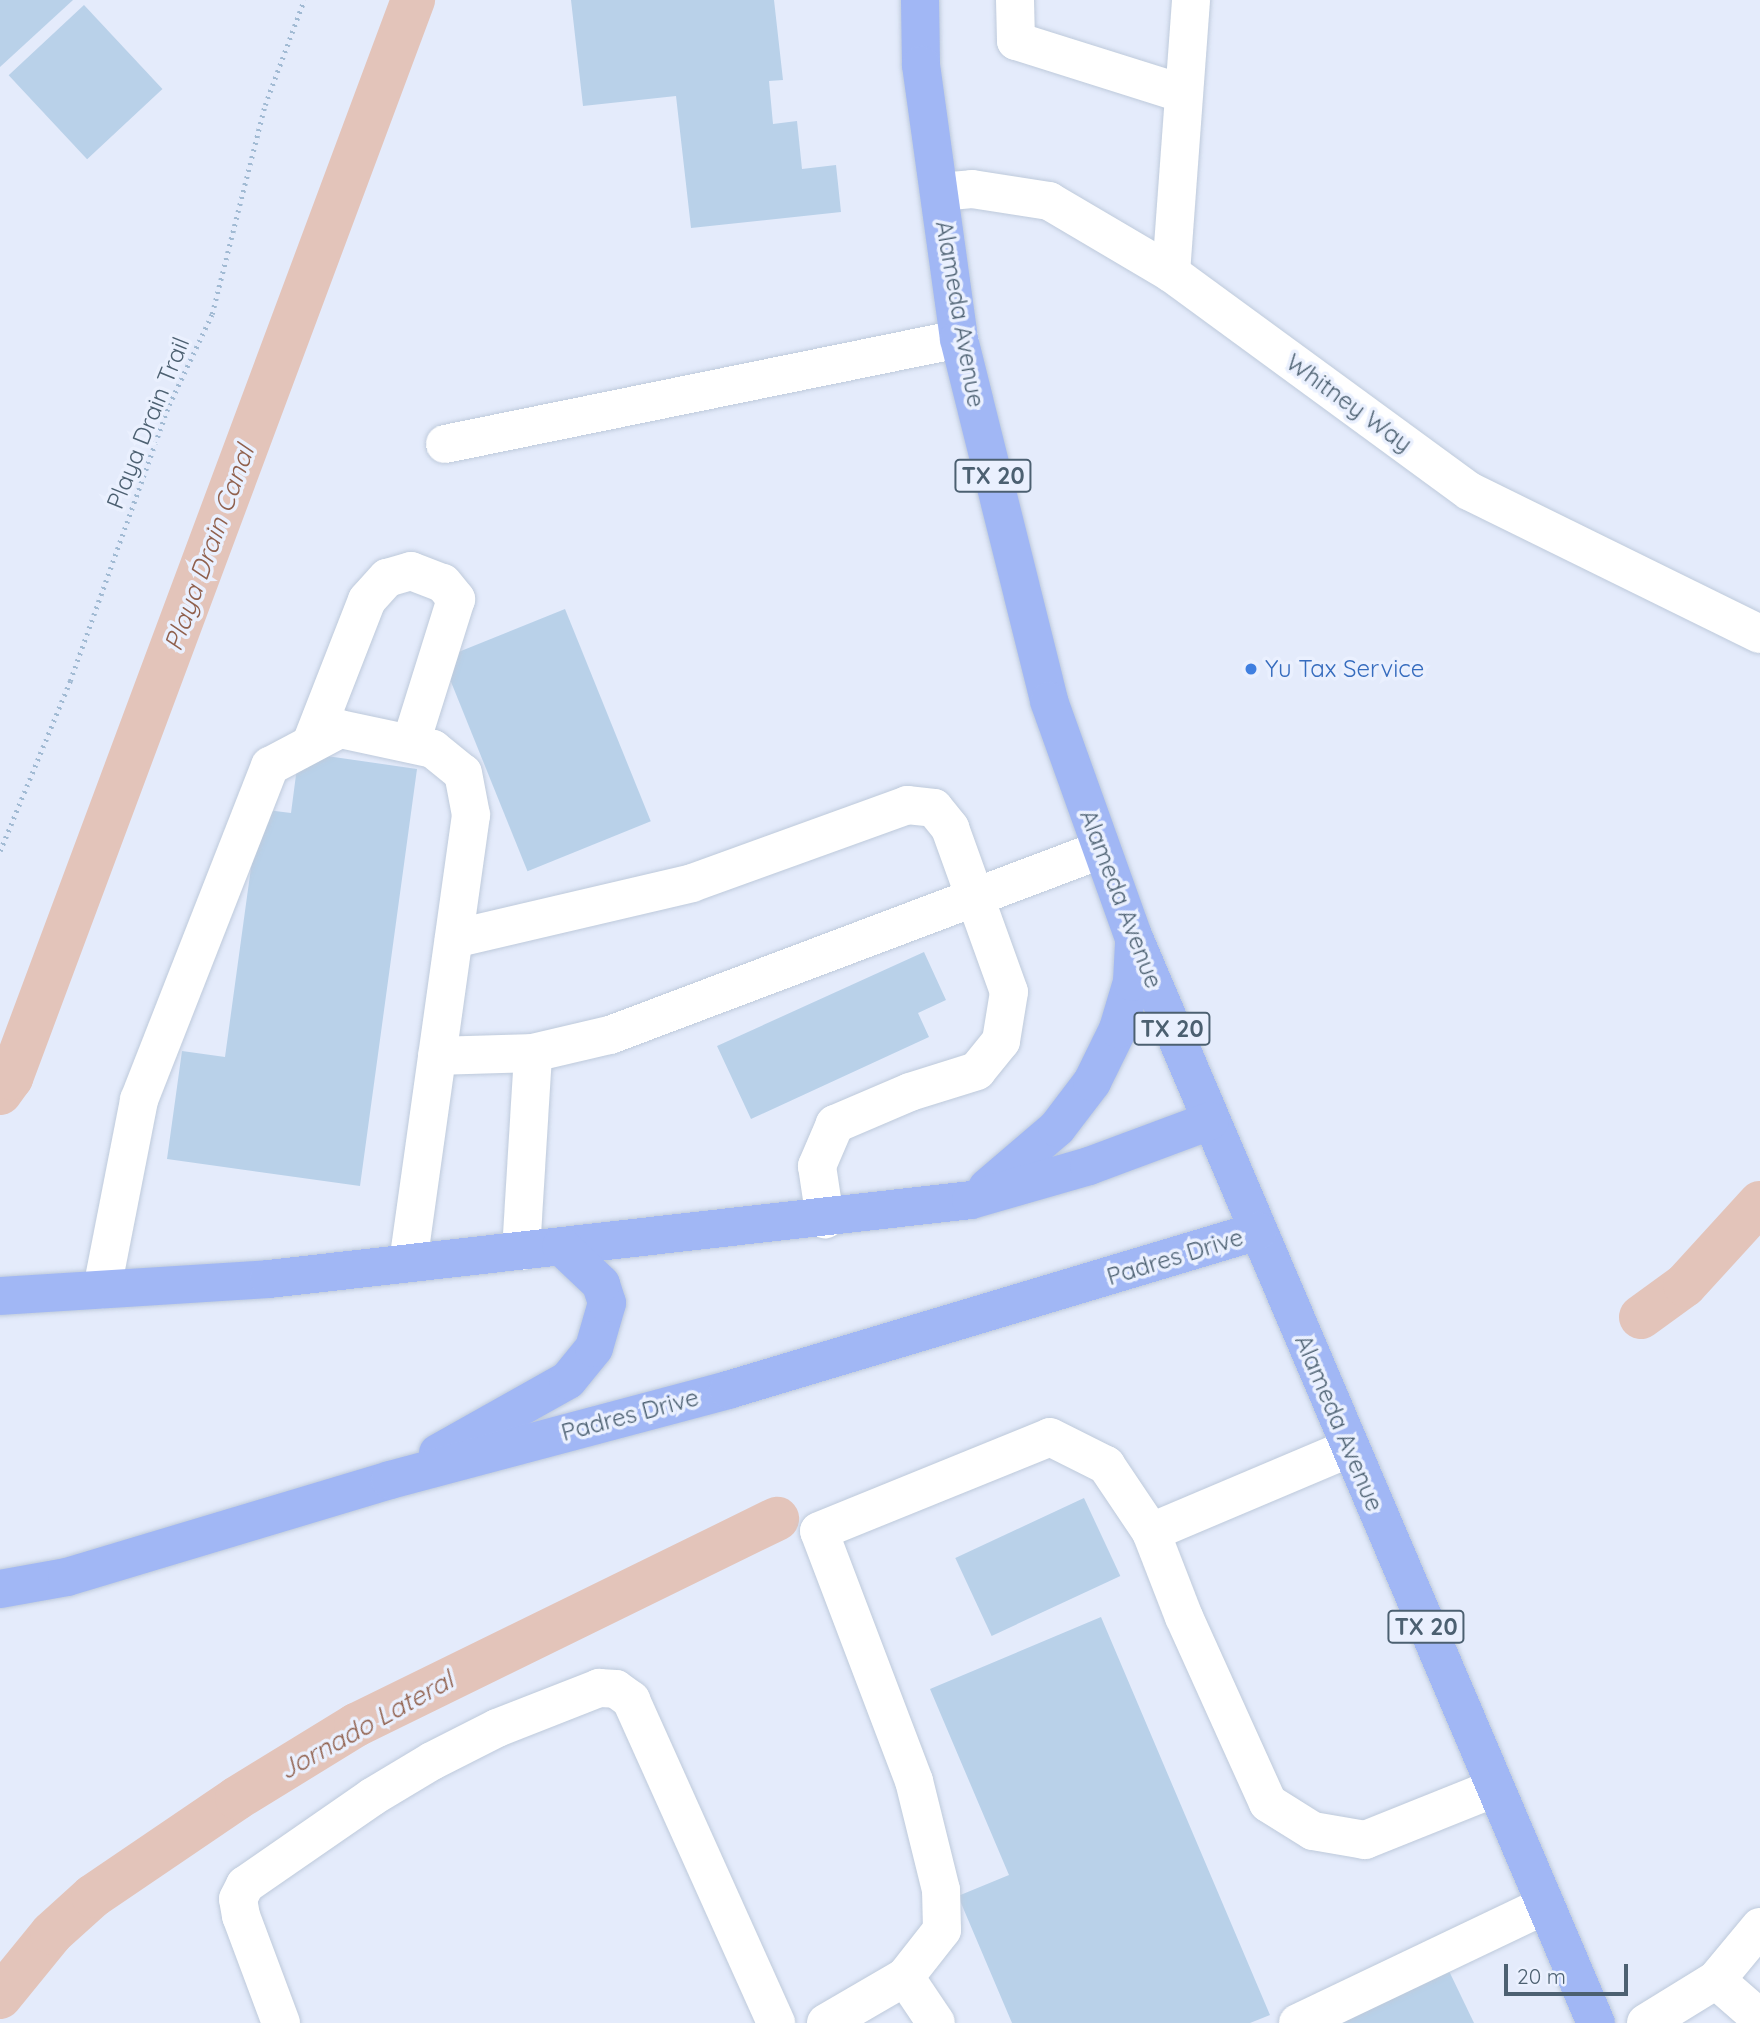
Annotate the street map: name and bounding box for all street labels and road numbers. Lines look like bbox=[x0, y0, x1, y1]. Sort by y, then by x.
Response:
street label: Alameda Avenue bbox=[929, 219, 991, 409]
street label: Playa Drain Trail bbox=[100, 333, 196, 513]
street label: Whitney Way bbox=[1280, 348, 1418, 458]
road number: TX 20 bbox=[953, 456, 1033, 496]
street label: Alameda Avenue bbox=[1074, 806, 1168, 992]
road number: TX 20 bbox=[1132, 1010, 1212, 1048]
street label: Padres Drive bbox=[1103, 1223, 1247, 1291]
street label: Alameda Avenue bbox=[1289, 1330, 1389, 1516]
street label: Padres Drive bbox=[558, 1383, 702, 1447]
road number: TX 20 bbox=[1386, 1608, 1466, 1646]

